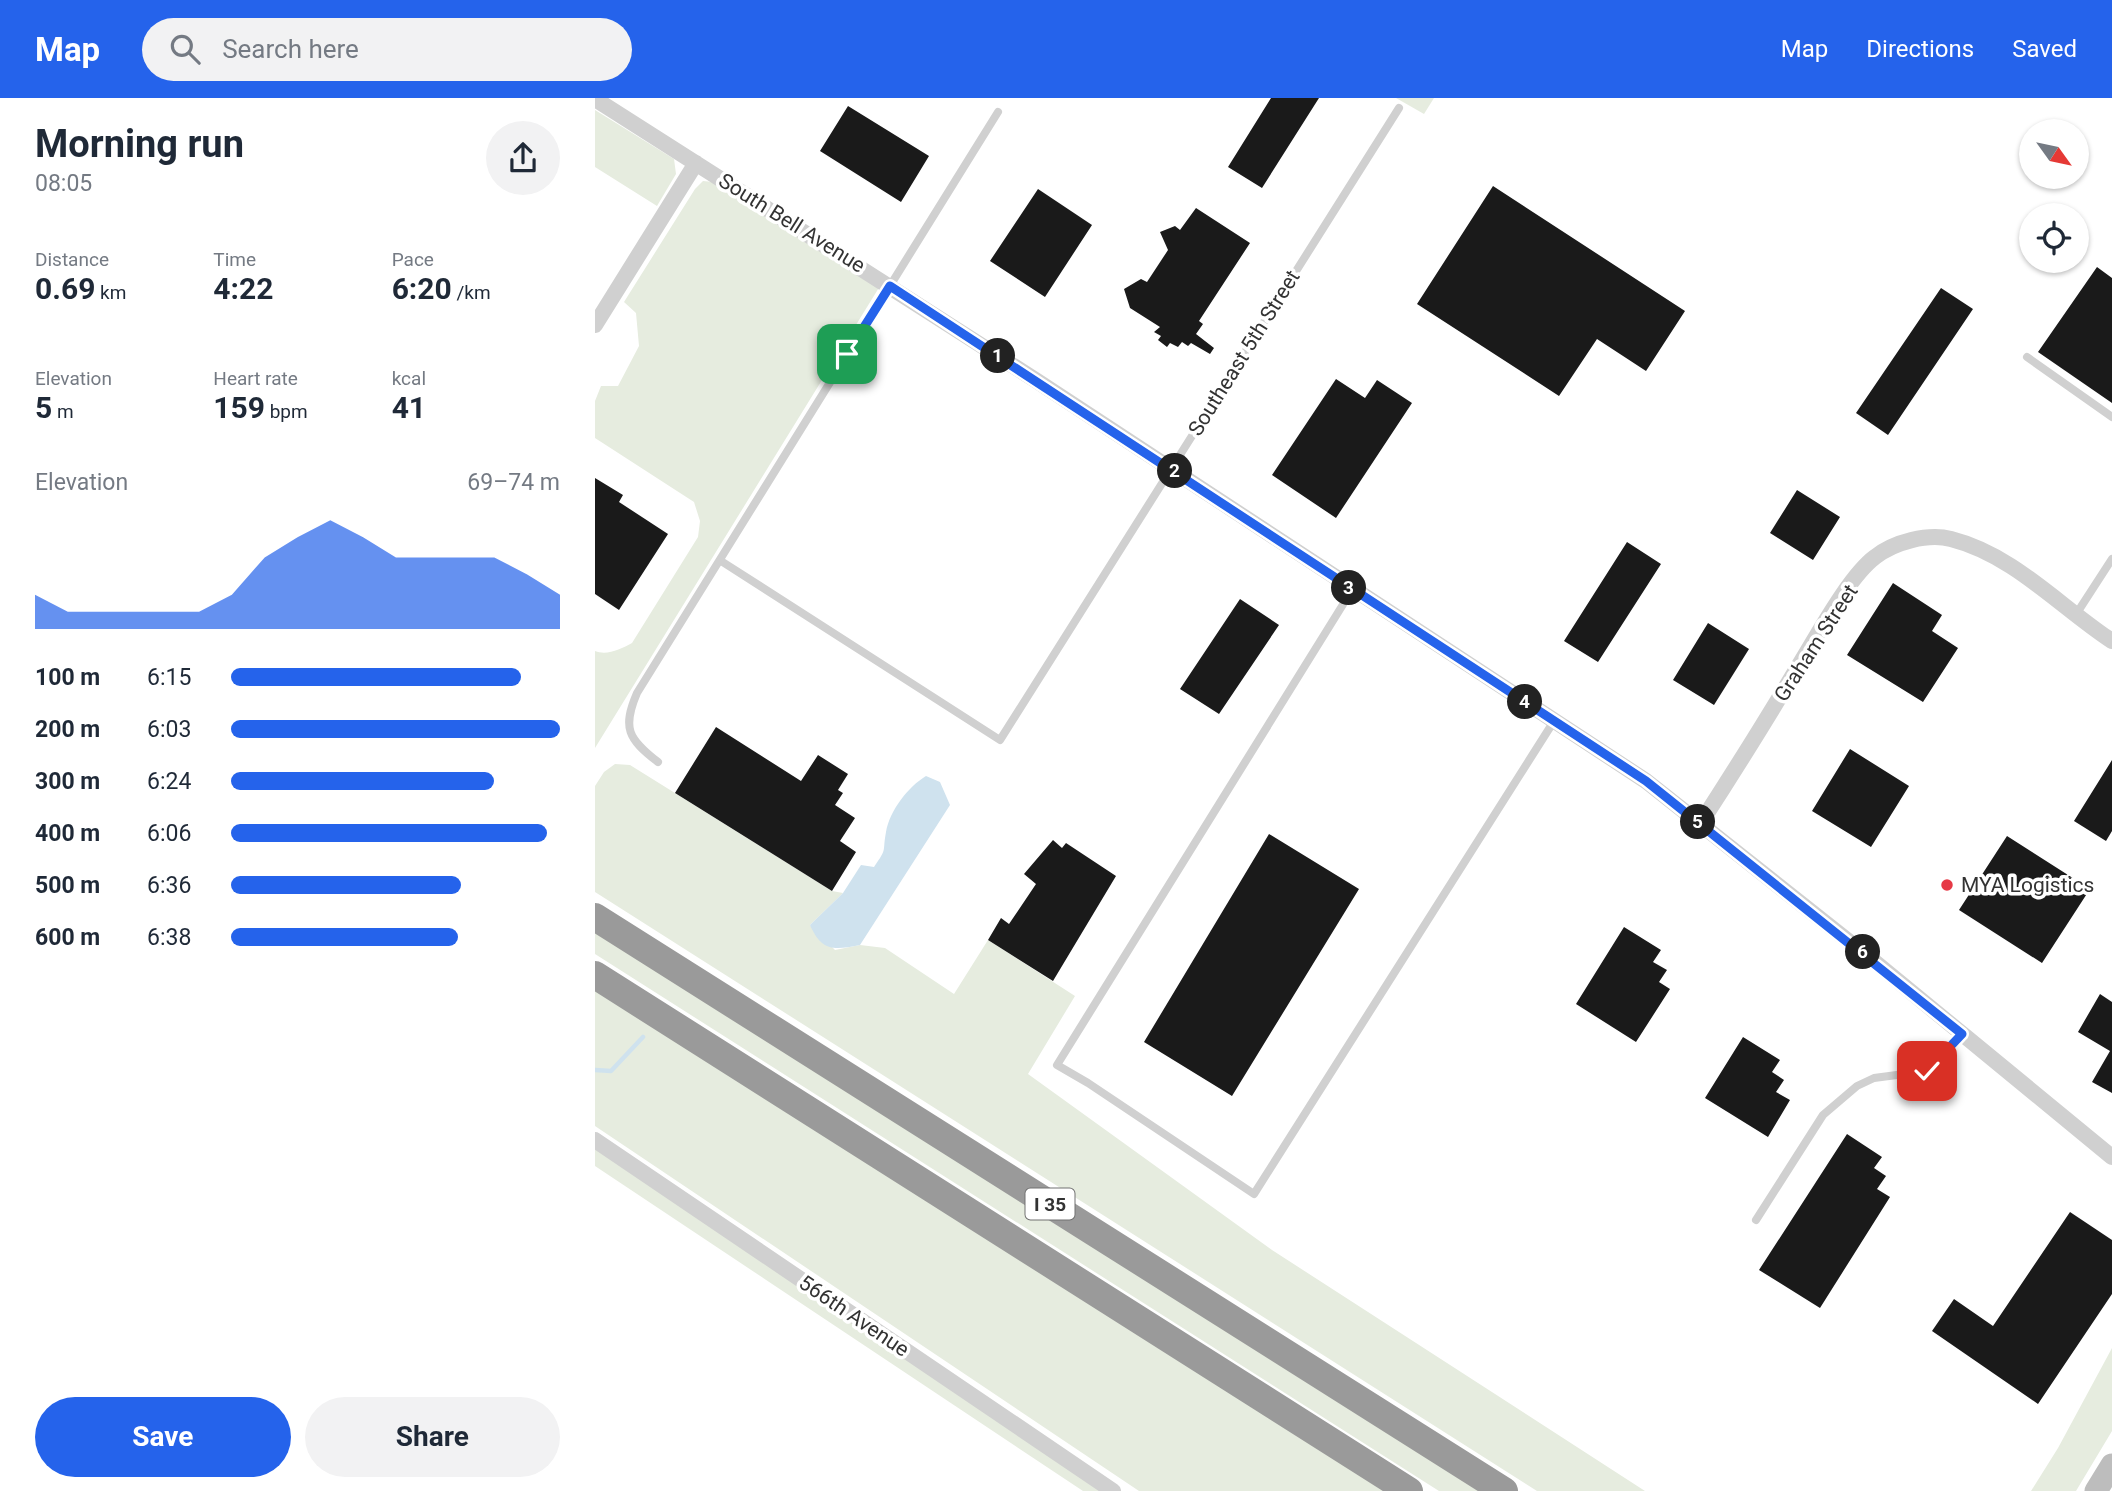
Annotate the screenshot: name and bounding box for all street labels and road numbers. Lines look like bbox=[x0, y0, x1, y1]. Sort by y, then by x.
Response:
street label: South Bell Avenue bbox=[714, 168, 870, 278]
street label: Southeast 5th Street bbox=[1183, 266, 1305, 440]
street label: Graham Street bbox=[1769, 580, 1863, 706]
road number: I 35 bbox=[1025, 1188, 1075, 1220]
street label: 566th Avenue bbox=[794, 1270, 914, 1362]

